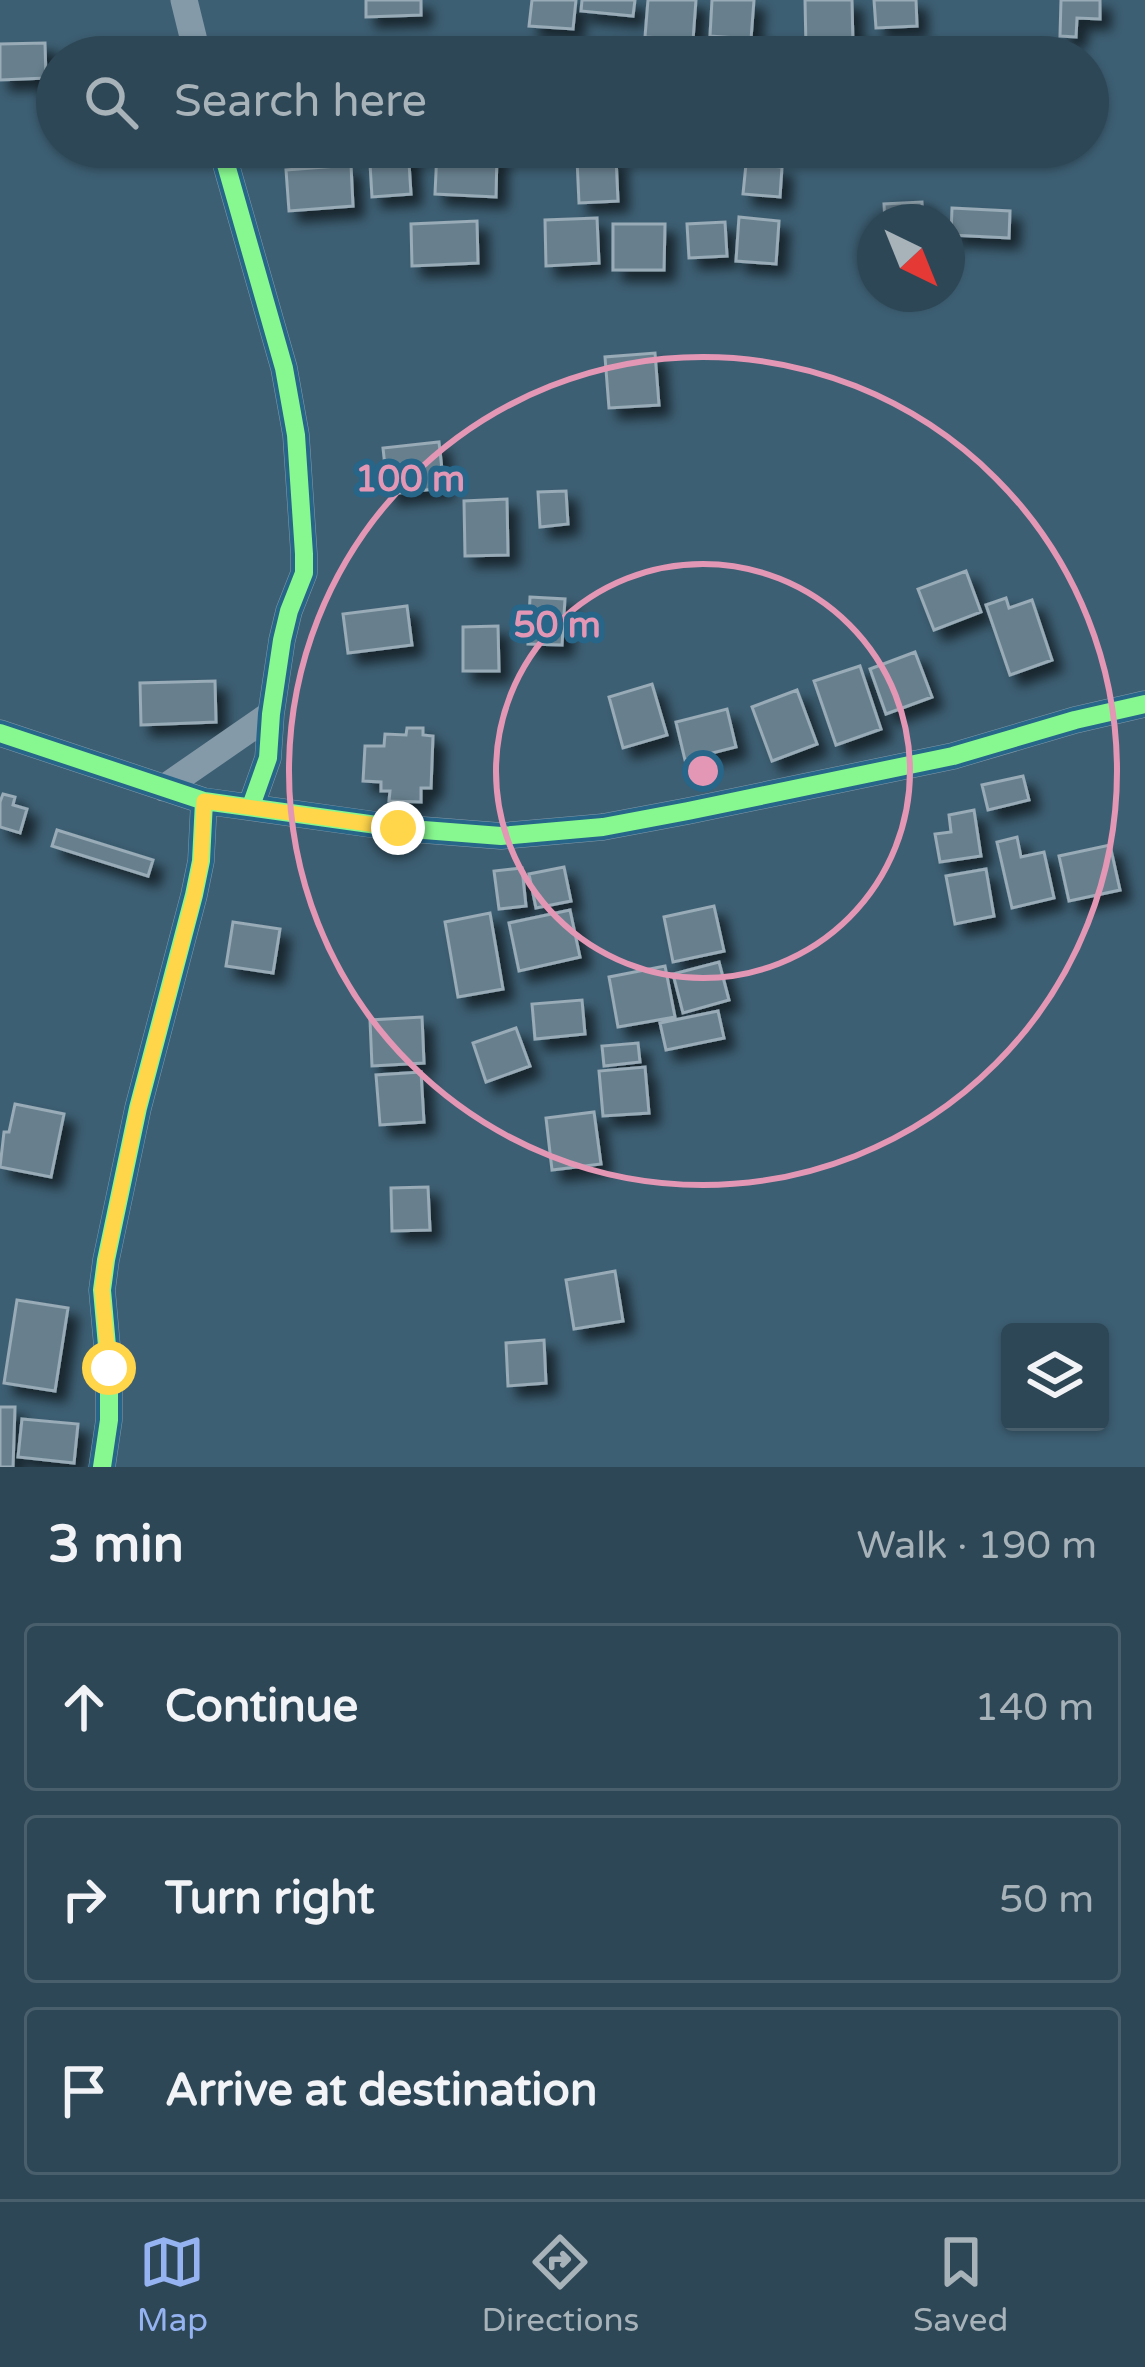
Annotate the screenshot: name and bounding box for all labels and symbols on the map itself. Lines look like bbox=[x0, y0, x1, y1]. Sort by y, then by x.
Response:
north arrow bbox=[857, 204, 965, 312]
text: 100 m bbox=[355, 458, 465, 501]
text: 50 m bbox=[513, 604, 601, 647]
centre of rings bbox=[682, 750, 724, 792]
route end bbox=[371, 801, 425, 855]
route start bbox=[82, 1341, 136, 1395]

